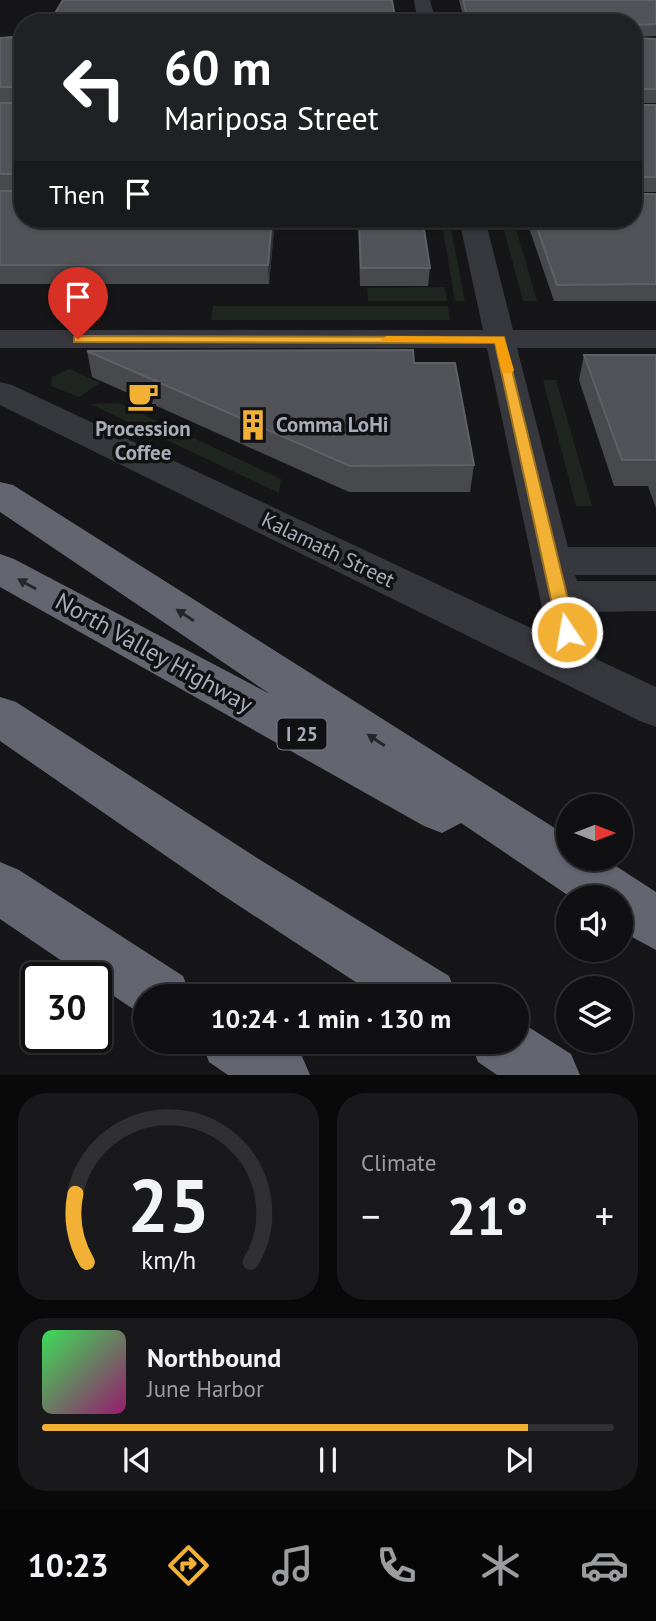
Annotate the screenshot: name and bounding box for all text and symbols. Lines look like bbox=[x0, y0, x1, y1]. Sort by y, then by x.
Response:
text: 60 m bbox=[164, 35, 271, 99]
icon: left bbox=[49, 42, 140, 133]
text: Mariposa Street bbox=[164, 97, 379, 139]
icon: arrive bbox=[119, 175, 157, 213]
text: Then bbox=[49, 178, 105, 211]
pin bbox=[48, 267, 108, 339]
icon: arrive bbox=[59, 278, 97, 316]
cafe icon: Procession Coffee bbox=[126, 379, 160, 413]
building icon: Comma LoHi bbox=[236, 408, 270, 442]
place label: Comma LoHi bbox=[276, 411, 388, 438]
place label: Procession Coffee bbox=[95, 415, 191, 466]
street label: Kalamath Street bbox=[257, 506, 399, 593]
one-way arrow bbox=[17, 578, 37, 590]
street label: North Valley Highway bbox=[50, 585, 258, 720]
position arrow bbox=[530, 595, 604, 669]
one-way arrow bbox=[176, 609, 195, 622]
road number: I 25 bbox=[278, 719, 326, 750]
one-way arrow bbox=[367, 733, 385, 747]
north arrow bbox=[556, 794, 634, 872]
map controls bbox=[556, 794, 633, 1053]
button: sound bbox=[556, 885, 633, 962]
speed limit sign: 30 bbox=[21, 962, 112, 1053]
button: layers bbox=[556, 976, 633, 1053]
text: 10:24 · 1 min · 130 m bbox=[211, 1002, 451, 1035]
text: Climate bbox=[361, 1148, 436, 1177]
text: 25 bbox=[127, 1159, 210, 1253]
text: 21° bbox=[447, 1182, 528, 1249]
text: − bbox=[361, 1191, 380, 1240]
text: + bbox=[595, 1191, 614, 1240]
text: km/h bbox=[141, 1244, 196, 1276]
text: Northbound bbox=[147, 1341, 281, 1374]
text: June Harbor bbox=[147, 1374, 264, 1403]
icon: previous bbox=[118, 1441, 156, 1479]
icon: pause bbox=[309, 1441, 347, 1479]
icon: next bbox=[500, 1441, 538, 1479]
icon: directions bbox=[164, 1541, 213, 1590]
icon: music bbox=[268, 1541, 317, 1590]
icon: phone bbox=[372, 1541, 421, 1590]
icon: climate bbox=[476, 1541, 525, 1590]
icon: car bbox=[580, 1541, 629, 1590]
text: 10:23 bbox=[27, 1544, 109, 1586]

